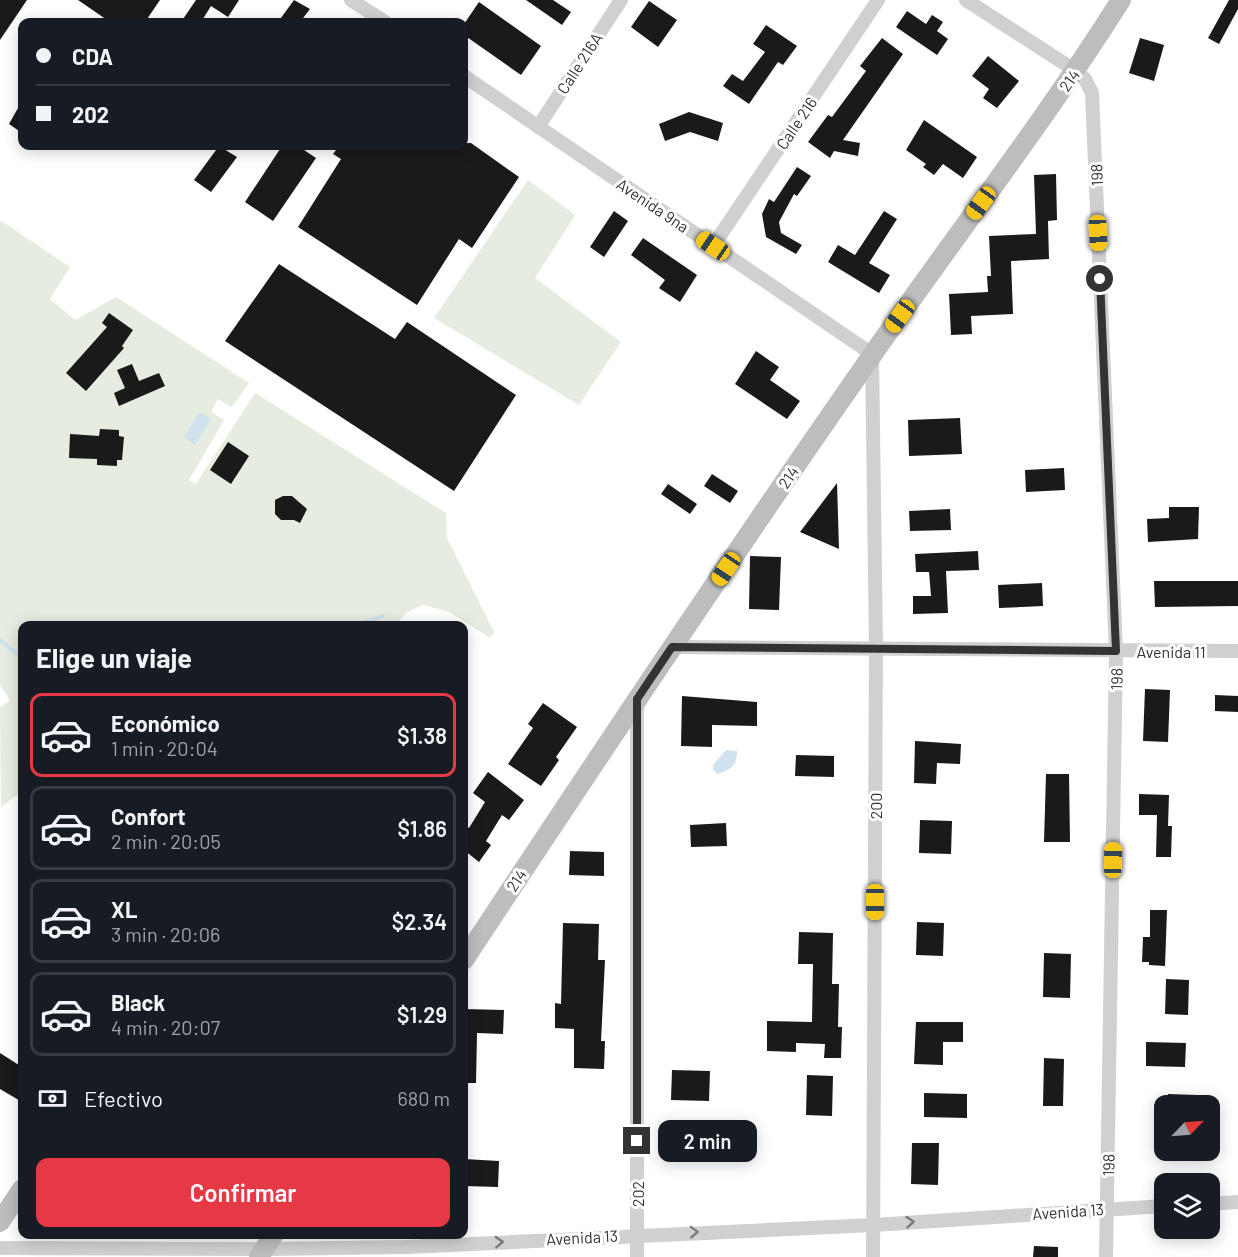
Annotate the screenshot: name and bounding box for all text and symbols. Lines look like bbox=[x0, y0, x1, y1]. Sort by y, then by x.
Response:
street label: Calle 216A bbox=[552, 29, 606, 97]
text: CDA bbox=[72, 43, 113, 69]
street label: 214 bbox=[1055, 65, 1083, 95]
street label: Calle 216 bbox=[772, 93, 820, 153]
text: 202 bbox=[72, 101, 109, 127]
street label: 198 bbox=[1086, 164, 1106, 186]
street label: Avenida 9na bbox=[613, 174, 693, 236]
car bbox=[963, 183, 999, 223]
car bbox=[1088, 215, 1108, 251]
car bbox=[693, 228, 733, 264]
route start bbox=[1086, 265, 1113, 292]
car bbox=[882, 296, 918, 336]
street label: 214 bbox=[774, 462, 802, 492]
car bbox=[708, 549, 744, 589]
text: Elige un viaje bbox=[36, 641, 192, 673]
street label: Avenida 11 bbox=[1136, 642, 1206, 661]
street label: 198 bbox=[1106, 668, 1126, 690]
icon: car bbox=[39, 708, 93, 762]
text: Económico bbox=[111, 710, 220, 736]
text: $1.38 bbox=[397, 722, 447, 748]
text: 1 min · 20:04 bbox=[111, 736, 218, 760]
street label: 200 bbox=[866, 793, 885, 819]
icon: car bbox=[39, 801, 93, 855]
text: Confort bbox=[111, 803, 186, 829]
text: $1.86 bbox=[397, 815, 447, 841]
text: 2 min · 20:05 bbox=[111, 829, 221, 853]
car bbox=[1104, 842, 1122, 878]
street label: 214 bbox=[502, 865, 530, 895]
car bbox=[866, 884, 884, 920]
icon: car bbox=[39, 894, 93, 948]
text: XL bbox=[111, 896, 137, 922]
text: $2.34 bbox=[392, 908, 447, 934]
text: 3 min · 20:06 bbox=[111, 922, 220, 946]
icon: car bbox=[39, 987, 93, 1041]
text: Black bbox=[111, 989, 165, 1015]
text: $1.29 bbox=[397, 1001, 447, 1027]
text: 4 min · 20:07 bbox=[111, 1015, 220, 1039]
icon: cash bbox=[36, 1082, 69, 1115]
text: Efectivo bbox=[84, 1085, 163, 1111]
text: 680 m bbox=[397, 1086, 450, 1110]
north arrow bbox=[1154, 1095, 1220, 1161]
map controls bbox=[1154, 1095, 1220, 1239]
callout: 2 min bbox=[658, 1120, 757, 1162]
route end bbox=[623, 1127, 650, 1154]
text: 2 min bbox=[684, 1129, 731, 1153]
street label: 198 bbox=[1098, 1154, 1118, 1176]
button: Confirmar bbox=[36, 1158, 450, 1227]
button: layers bbox=[1154, 1173, 1220, 1239]
street label: 202 bbox=[628, 1181, 647, 1207]
street label: Avenida 13 bbox=[1032, 1199, 1104, 1223]
one-way arrow bbox=[905, 1216, 914, 1229]
one-way arrow bbox=[690, 1225, 699, 1238]
street label: Avenida 13 bbox=[546, 1226, 618, 1248]
one-way arrow bbox=[495, 1235, 504, 1248]

